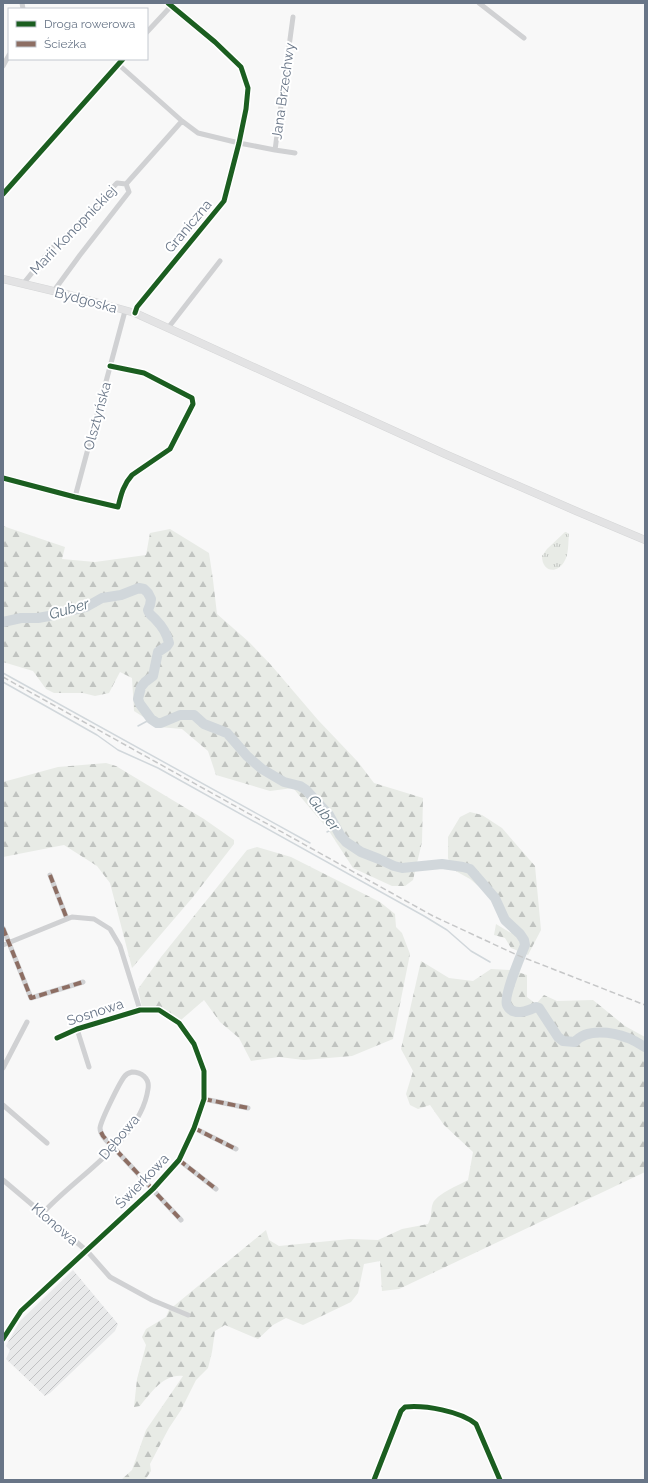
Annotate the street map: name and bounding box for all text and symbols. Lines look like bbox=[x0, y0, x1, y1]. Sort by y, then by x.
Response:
legend bbox=[8, 8, 148, 60]
text: Droga rowerowa bbox=[44, 17, 135, 31]
text: Ścieżka bbox=[44, 37, 86, 51]
street label: Jana Brzechwy bbox=[268, 41, 298, 140]
street label: Marii Konopnickiej bbox=[27, 182, 119, 278]
street label: Graniczna bbox=[161, 196, 215, 256]
street label: Bydgoska bbox=[53, 284, 119, 316]
street label: Olsztyńska bbox=[80, 380, 114, 452]
water label: Guber bbox=[47, 594, 92, 623]
water label: Guber bbox=[304, 791, 344, 835]
street label: Sosnowa bbox=[65, 995, 125, 1029]
street label: Dębowa bbox=[96, 1111, 142, 1163]
street label: Świerkowa bbox=[111, 1150, 172, 1212]
street label: Klonowa bbox=[29, 1200, 81, 1248]

